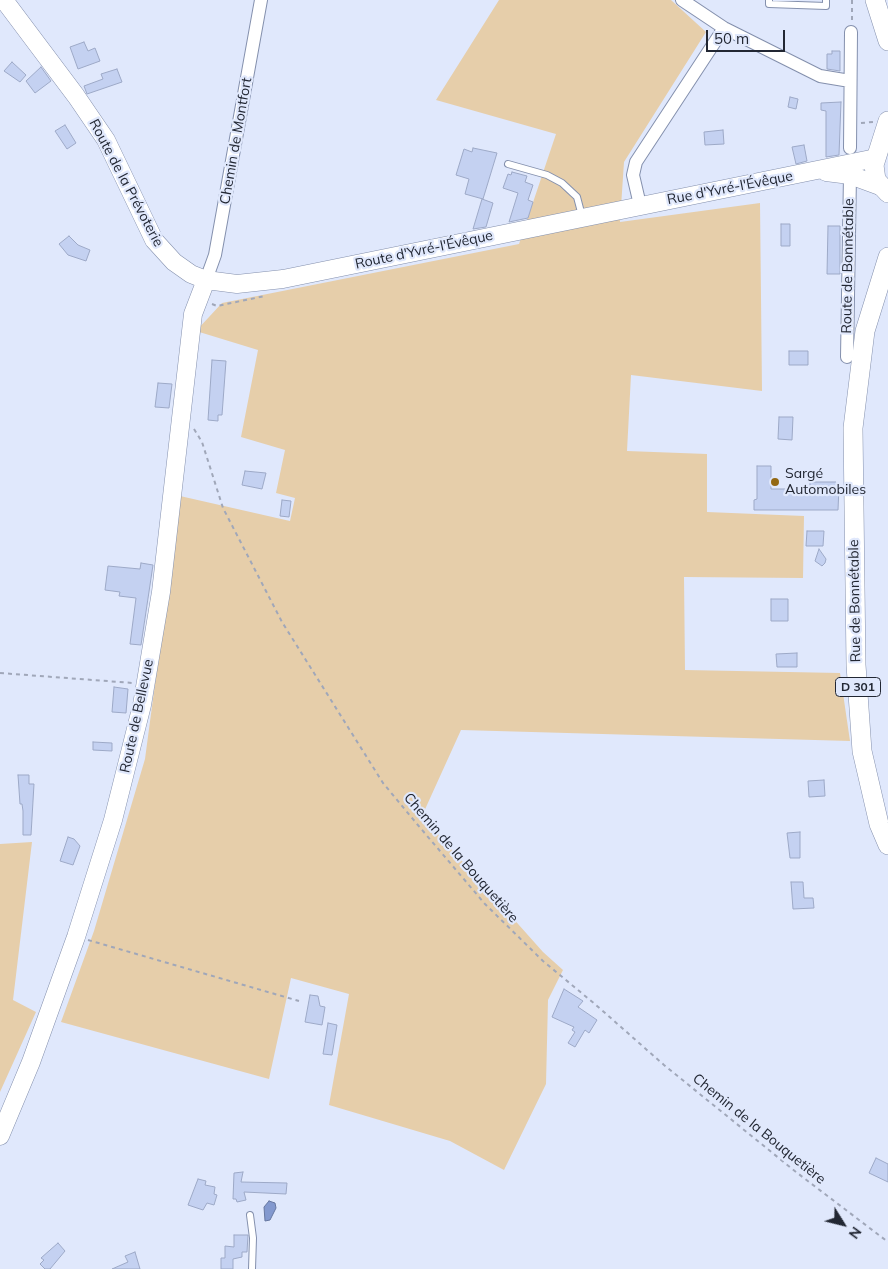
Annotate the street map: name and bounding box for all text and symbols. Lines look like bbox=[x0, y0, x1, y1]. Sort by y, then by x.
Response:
scale bar bbox=[708, 20, 787, 52]
text: 50 m bbox=[714, 29, 749, 48]
street label: Chemin de Montfort bbox=[217, 76, 255, 206]
street label: Route de la Prévoterie bbox=[85, 116, 167, 250]
street label: Rue d'Yvré-l'Évêque bbox=[666, 168, 794, 208]
street label: Route de Bonnétable bbox=[838, 198, 858, 334]
street label: Route d'Yvré-l'Évêque bbox=[354, 227, 494, 273]
place label: Sargé Automobiles bbox=[785, 466, 866, 498]
marker: Sargé Automobiles bbox=[769, 476, 781, 488]
street label: Rue de Bonnétable bbox=[846, 539, 864, 663]
street label: Route de Bellevue bbox=[117, 658, 157, 774]
road number: D 301 bbox=[836, 678, 880, 696]
street label: Chemin de la Bouquetière bbox=[400, 790, 522, 926]
street label: Chemin de la Bouquetière bbox=[689, 1070, 829, 1188]
north arrow bbox=[818, 1199, 868, 1249]
text: N bbox=[845, 1223, 866, 1242]

